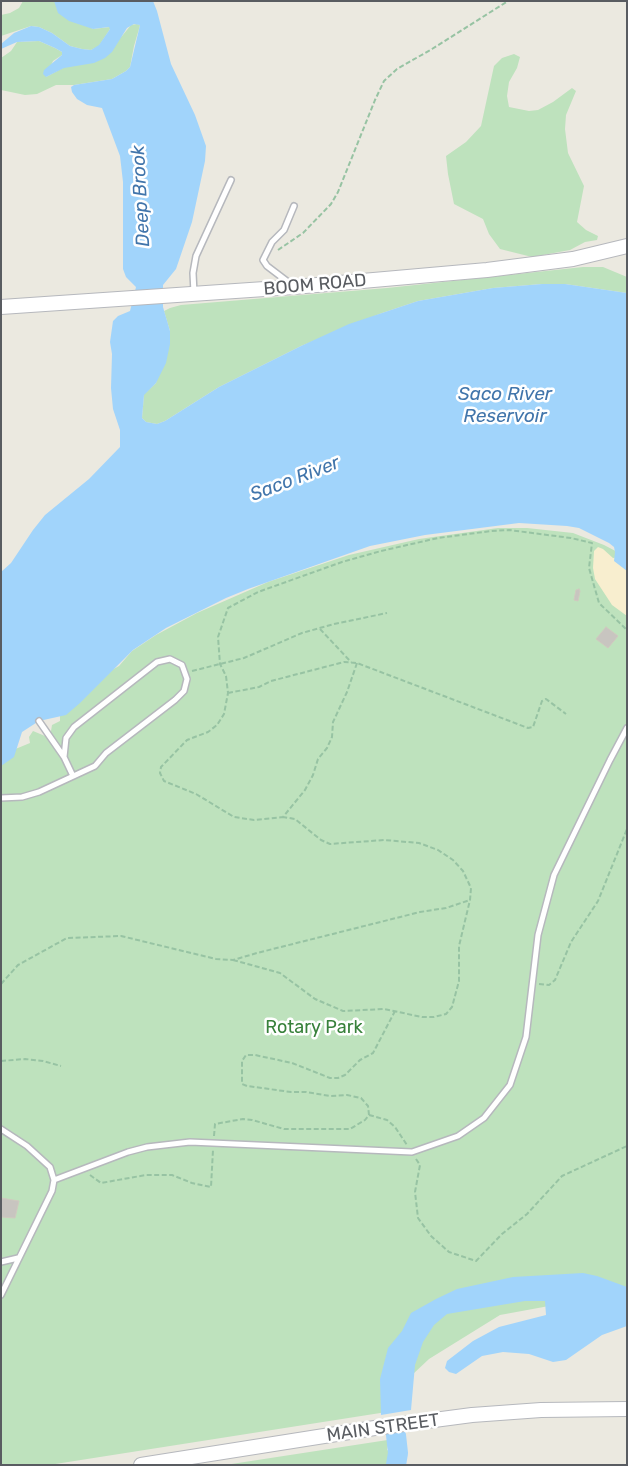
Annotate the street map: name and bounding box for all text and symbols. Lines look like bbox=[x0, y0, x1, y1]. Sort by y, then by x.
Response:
water label: Deep Brook bbox=[127, 145, 155, 247]
street label: BOOM ROAD bbox=[263, 270, 367, 300]
water label: Saco River Reservoir bbox=[458, 384, 552, 428]
water label: Saco River bbox=[247, 452, 343, 506]
park label: Rotary Park bbox=[265, 1017, 363, 1039]
street label: MAIN STREET bbox=[325, 1409, 441, 1447]

